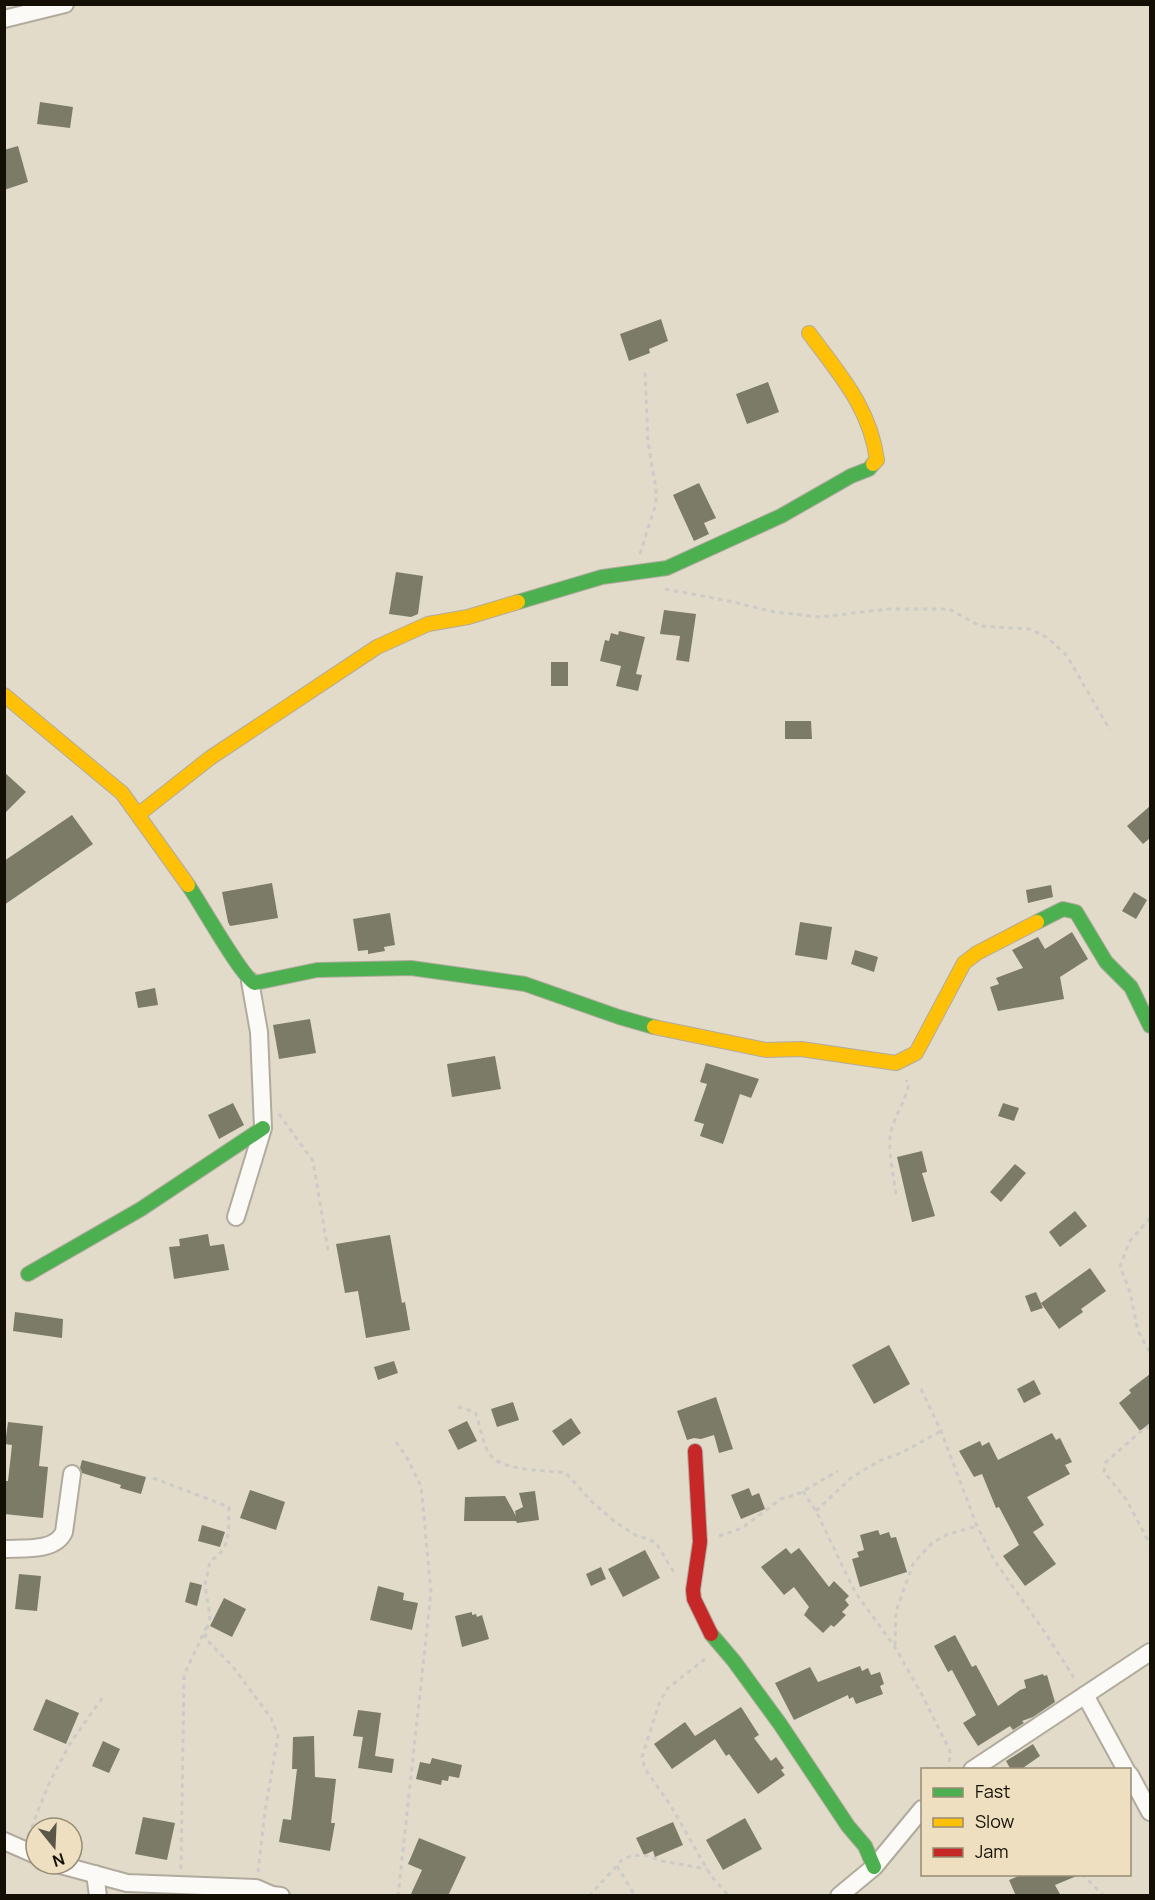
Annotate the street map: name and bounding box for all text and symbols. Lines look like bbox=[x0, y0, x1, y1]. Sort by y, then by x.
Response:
legend bbox=[921, 1768, 1131, 1876]
text: Fast bbox=[975, 1779, 1010, 1803]
text: Slow bbox=[975, 1809, 1015, 1833]
north arrow bbox=[24, 1816, 84, 1876]
text: Jam bbox=[975, 1839, 1009, 1863]
text: N bbox=[50, 1848, 68, 1873]

